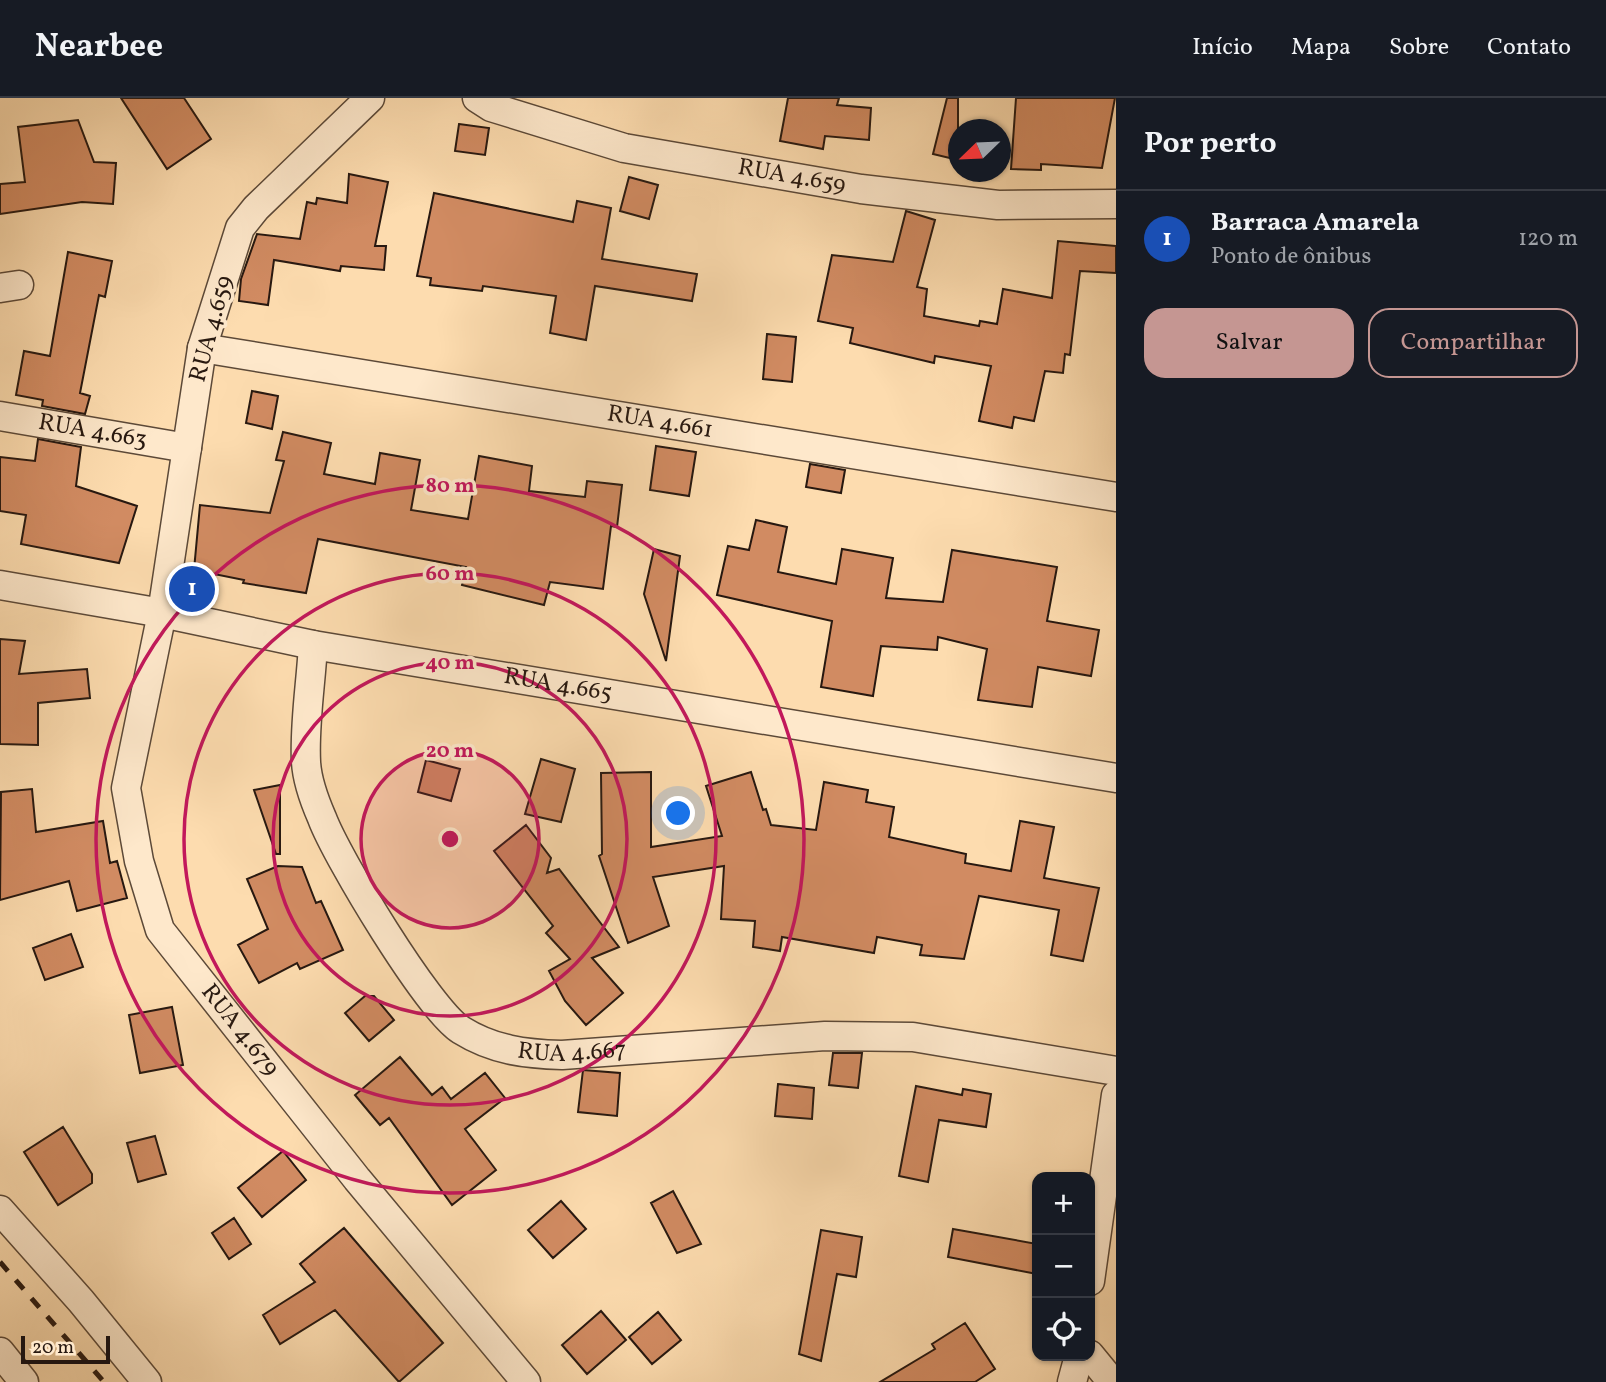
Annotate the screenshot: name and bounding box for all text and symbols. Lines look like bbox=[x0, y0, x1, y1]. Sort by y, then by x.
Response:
text: Nearbee bbox=[35, 25, 163, 71]
text: Início bbox=[1192, 31, 1253, 65]
text: Mapa bbox=[1291, 31, 1351, 65]
text: Sobre bbox=[1389, 31, 1449, 65]
text: Contato bbox=[1487, 31, 1571, 65]
north arrow bbox=[948, 119, 1011, 182]
text: Por perto bbox=[1144, 123, 1277, 165]
street label: RUA 4.659 bbox=[735, 151, 848, 203]
text: Barraca Amarela bbox=[1211, 205, 1419, 241]
text: 1 bbox=[1162, 223, 1172, 255]
text: 120 m bbox=[1518, 223, 1578, 255]
text: Ponto de ônibus bbox=[1211, 241, 1371, 273]
street label: RUA 4.659 bbox=[181, 272, 243, 386]
button: Salvar bbox=[1144, 308, 1354, 378]
button: Compartilhar bbox=[1368, 308, 1578, 378]
street label: RUA 4.661 bbox=[604, 397, 716, 448]
street label: RUA 4.663 bbox=[36, 406, 150, 458]
text: 80 m bbox=[426, 472, 474, 501]
text: 60 m bbox=[426, 560, 474, 589]
pin: 1 bbox=[169, 563, 215, 615]
text: 40 m bbox=[425, 649, 475, 678]
street label: RUA 4.665 bbox=[501, 660, 615, 711]
text: 20 m bbox=[426, 737, 474, 766]
your location bbox=[661, 796, 695, 830]
centre of rings bbox=[438, 827, 462, 851]
street label: RUA 4.679 bbox=[192, 977, 287, 1084]
street label: RUA 4.667 bbox=[515, 1033, 628, 1072]
map controls bbox=[1032, 1172, 1095, 1361]
button: + bbox=[1032, 1172, 1095, 1235]
button: − bbox=[1032, 1235, 1095, 1298]
button: locate bbox=[1032, 1298, 1095, 1361]
scale bar bbox=[21, 1333, 110, 1365]
text: 20 m bbox=[32, 1335, 74, 1361]

